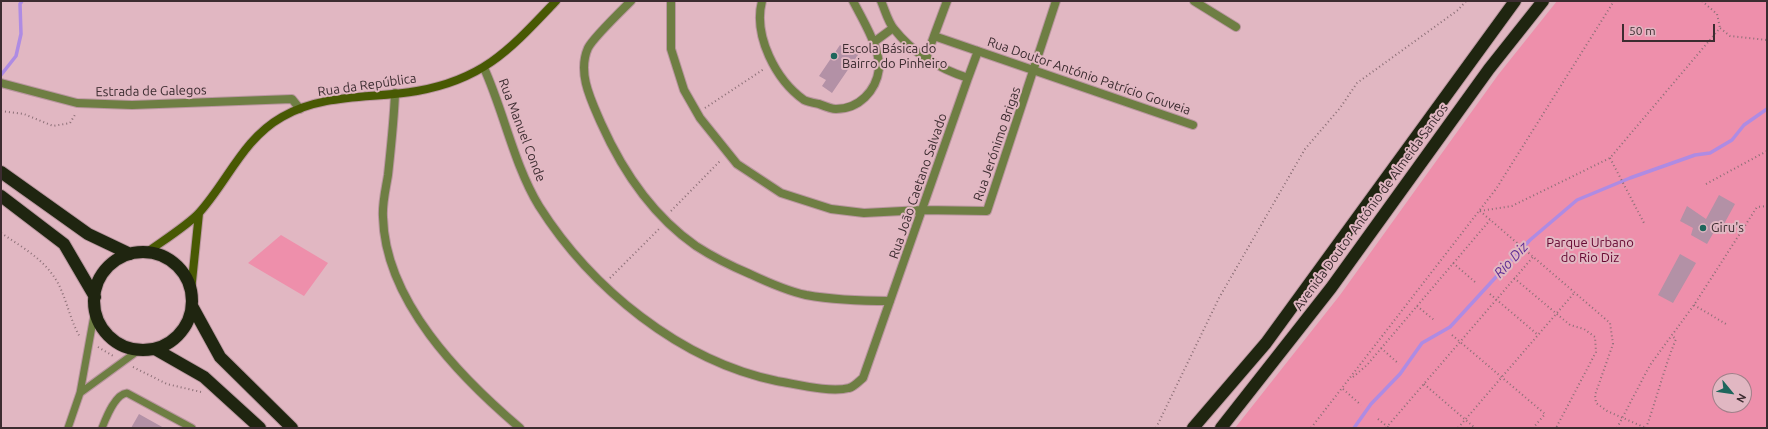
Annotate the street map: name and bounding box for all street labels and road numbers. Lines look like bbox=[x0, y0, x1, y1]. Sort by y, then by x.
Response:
street label: Rua Doutor António Patrício Gouveia bbox=[985, 34, 1193, 118]
street label: Rua da República bbox=[317, 70, 417, 100]
street label: Rua Manuel Conde bbox=[495, 76, 549, 184]
street label: Estrada de Galegos bbox=[95, 82, 207, 100]
street label: Rua Jerónimo Brigas bbox=[970, 85, 1024, 203]
street label: Avenida Doutor António de Almeida Santos bbox=[1291, 101, 1451, 313]
street label: Rua João Caetano Salvado bbox=[886, 111, 950, 261]

